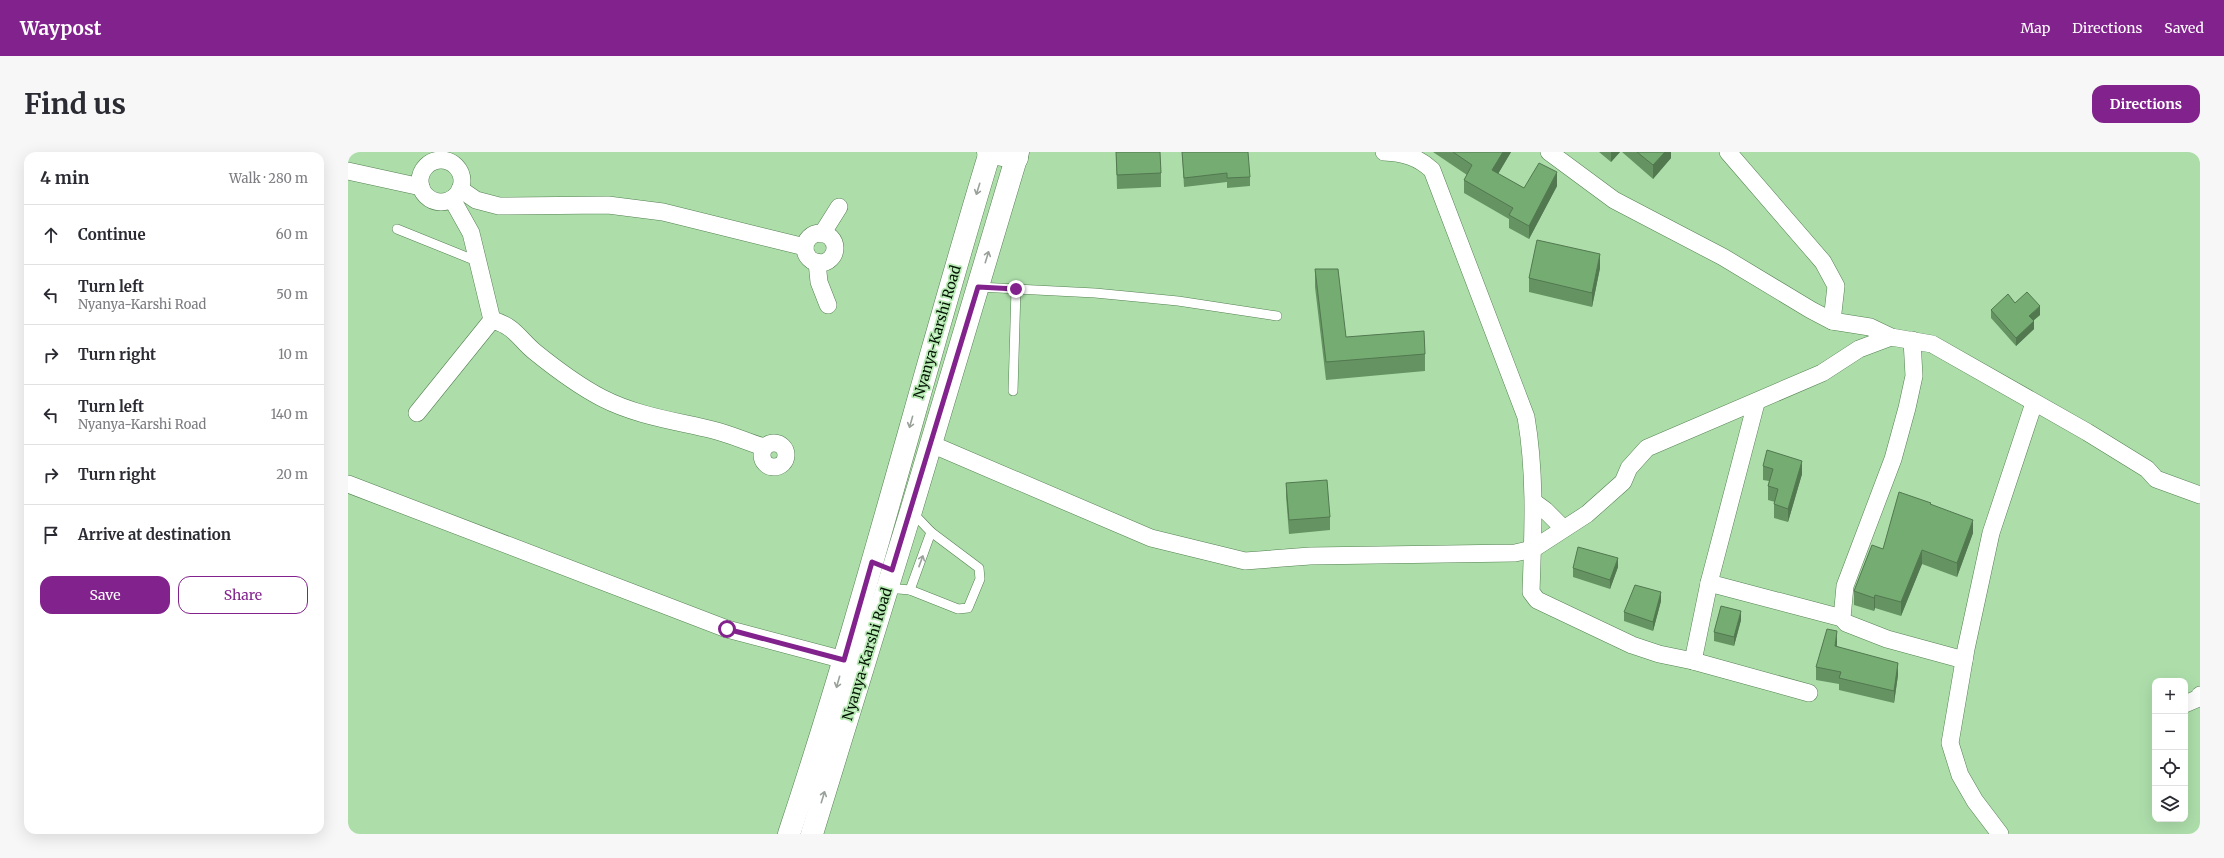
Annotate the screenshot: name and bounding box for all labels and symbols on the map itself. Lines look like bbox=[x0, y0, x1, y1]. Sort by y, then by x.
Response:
one-way arrow bbox=[974, 183, 982, 195]
one-way arrow bbox=[984, 251, 991, 264]
street label: Nyanya-Karshi Road bbox=[909, 263, 965, 401]
route end bbox=[1007, 280, 1025, 298]
one-way arrow bbox=[907, 415, 914, 428]
one-way arrow bbox=[917, 556, 925, 568]
street label: Nyanya-Karshi Road bbox=[838, 585, 896, 723]
route start bbox=[718, 620, 736, 638]
one-way arrow bbox=[833, 675, 841, 688]
one-way arrow bbox=[820, 790, 827, 803]

